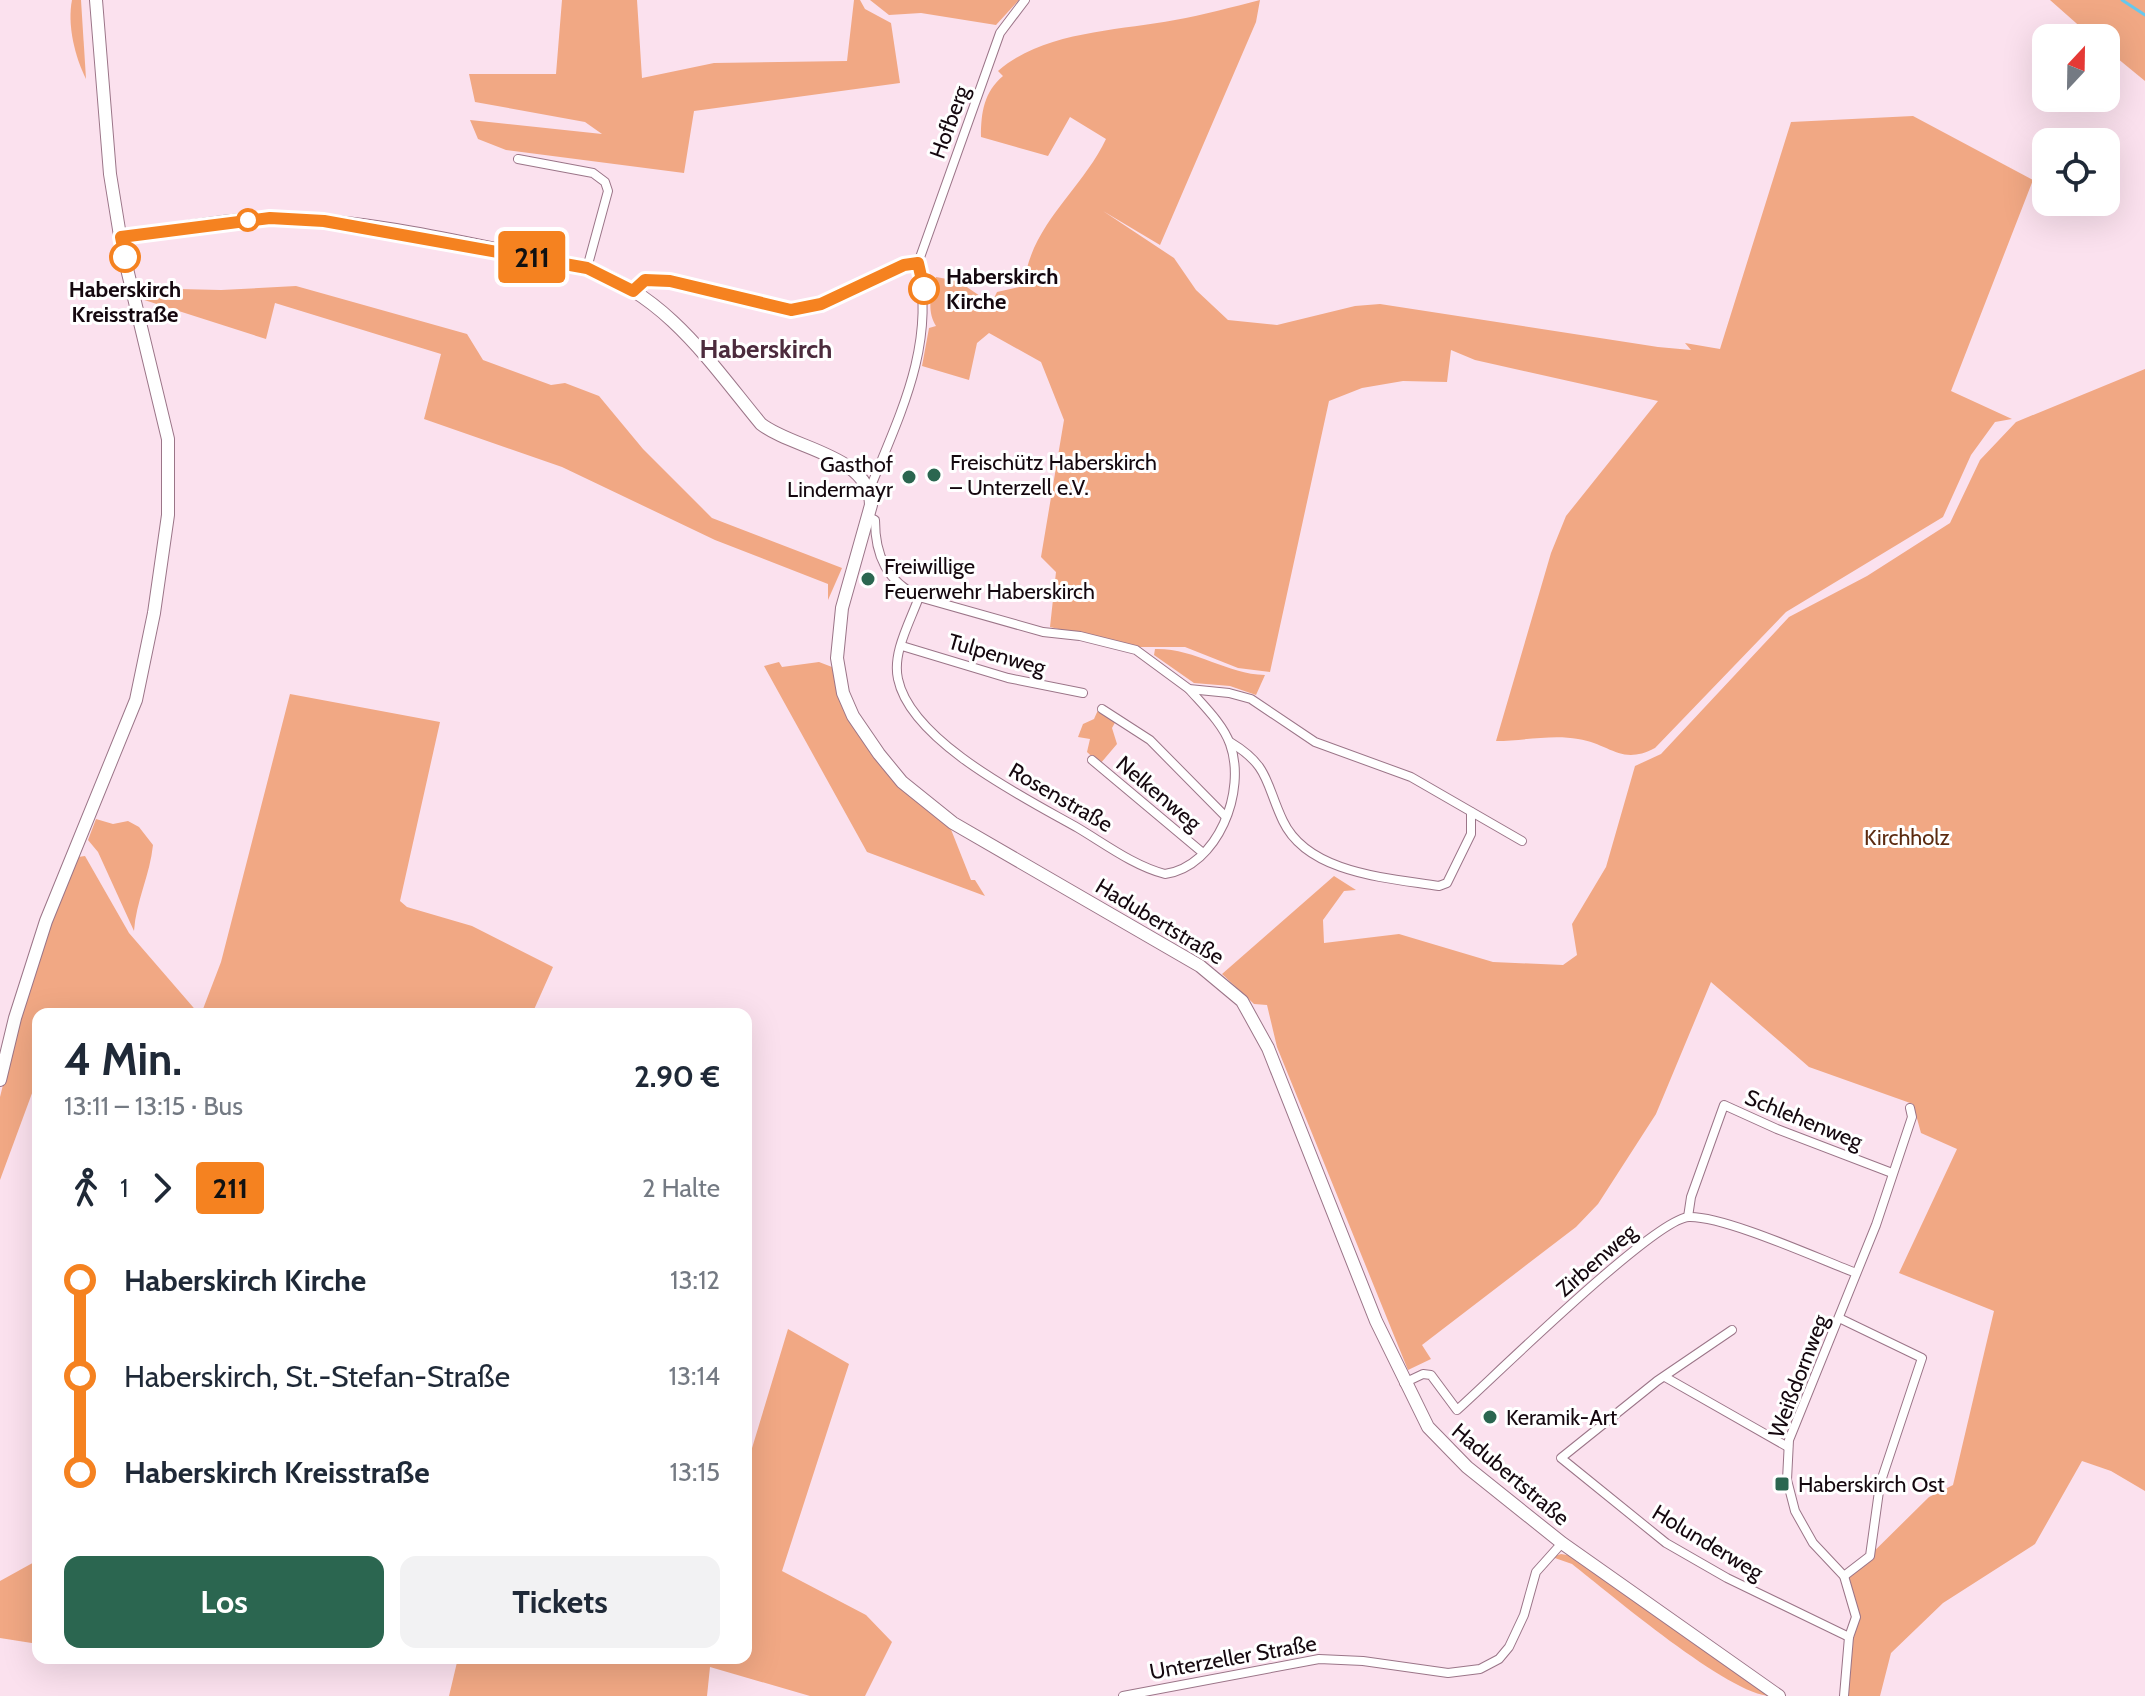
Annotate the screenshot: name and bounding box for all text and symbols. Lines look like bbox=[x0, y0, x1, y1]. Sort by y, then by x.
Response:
north arrow bbox=[2032, 24, 2120, 112]
map controls bbox=[2032, 24, 2120, 216]
street label: Hofberg bbox=[924, 81, 975, 162]
button: locate bbox=[2032, 128, 2120, 216]
unlabelled marker bbox=[237, 209, 259, 231]
line badge: 211 bbox=[486, 231, 578, 283]
text: 211 bbox=[514, 240, 550, 274]
marker: Haberskirch Kreisstraße bbox=[110, 242, 140, 272]
place label: Haberskirch Kirche bbox=[946, 263, 1058, 315]
marker: Haberskirch Kirche bbox=[909, 274, 939, 304]
place label: Haberskirch Kreisstraße bbox=[69, 276, 181, 328]
district label: Haberskirch bbox=[700, 333, 832, 365]
place label: Freischütz Haberskirch – Unterzell e.V. bbox=[950, 449, 1157, 501]
place label: Gasthof Lindermayr bbox=[787, 451, 893, 503]
marker: Freischütz Haberskirch – Unterzell e.V. bbox=[925, 466, 943, 484]
marker: Gasthof Lindermayr bbox=[900, 468, 918, 486]
place label: Freiwillige Feuerwehr Haberskirch bbox=[884, 553, 1095, 605]
marker: Freiwillige Feuerwehr Haberskirch bbox=[859, 570, 877, 588]
street label: Tulpenweg bbox=[945, 628, 1050, 682]
street label: Nelkenweg bbox=[1111, 750, 1207, 837]
street label: Rosenstraße bbox=[1004, 757, 1117, 838]
park label: Kirchholz bbox=[1864, 824, 1950, 851]
street label: Hadubertstraße bbox=[1091, 872, 1229, 970]
text: 4 Min. bbox=[64, 1033, 182, 1086]
text: 2.90 € bbox=[634, 1058, 720, 1095]
street label: Schlehenweg bbox=[1741, 1084, 1868, 1156]
text: 13:11 – 13:15 · Bus bbox=[64, 1090, 243, 1122]
icon: walk bbox=[64, 1166, 108, 1210]
icon: forward bbox=[140, 1166, 184, 1210]
text: 211 bbox=[212, 1171, 248, 1205]
text: 1 bbox=[120, 1172, 128, 1204]
text: 2 Halte bbox=[642, 1172, 720, 1204]
street label: Zirbenweg bbox=[1551, 1218, 1643, 1302]
text: Haberskirch Kirche bbox=[124, 1262, 366, 1299]
text: 13:12 bbox=[670, 1264, 720, 1296]
street label: Weißdornweg bbox=[1763, 1310, 1835, 1442]
text: Haberskirch, St.-Stefan-Straße bbox=[124, 1358, 510, 1395]
text: 13:14 bbox=[669, 1360, 720, 1392]
place label: Keramik-Art bbox=[1506, 1404, 1618, 1431]
marker: Keramik-Art bbox=[1481, 1408, 1499, 1426]
street label: Hadubertstraße bbox=[1446, 1417, 1575, 1531]
text: Haberskirch Kreisstraße bbox=[124, 1454, 430, 1491]
text: 13:15 bbox=[670, 1456, 720, 1488]
place label: Haberskirch Ost bbox=[1798, 1471, 1945, 1498]
marker: Haberskirch Ost bbox=[1773, 1475, 1791, 1493]
street label: Holunderweg bbox=[1647, 1499, 1769, 1587]
button: Los bbox=[64, 1556, 384, 1648]
button: Tickets bbox=[400, 1556, 720, 1648]
street label: Unterzeller Straße bbox=[1147, 1630, 1319, 1685]

